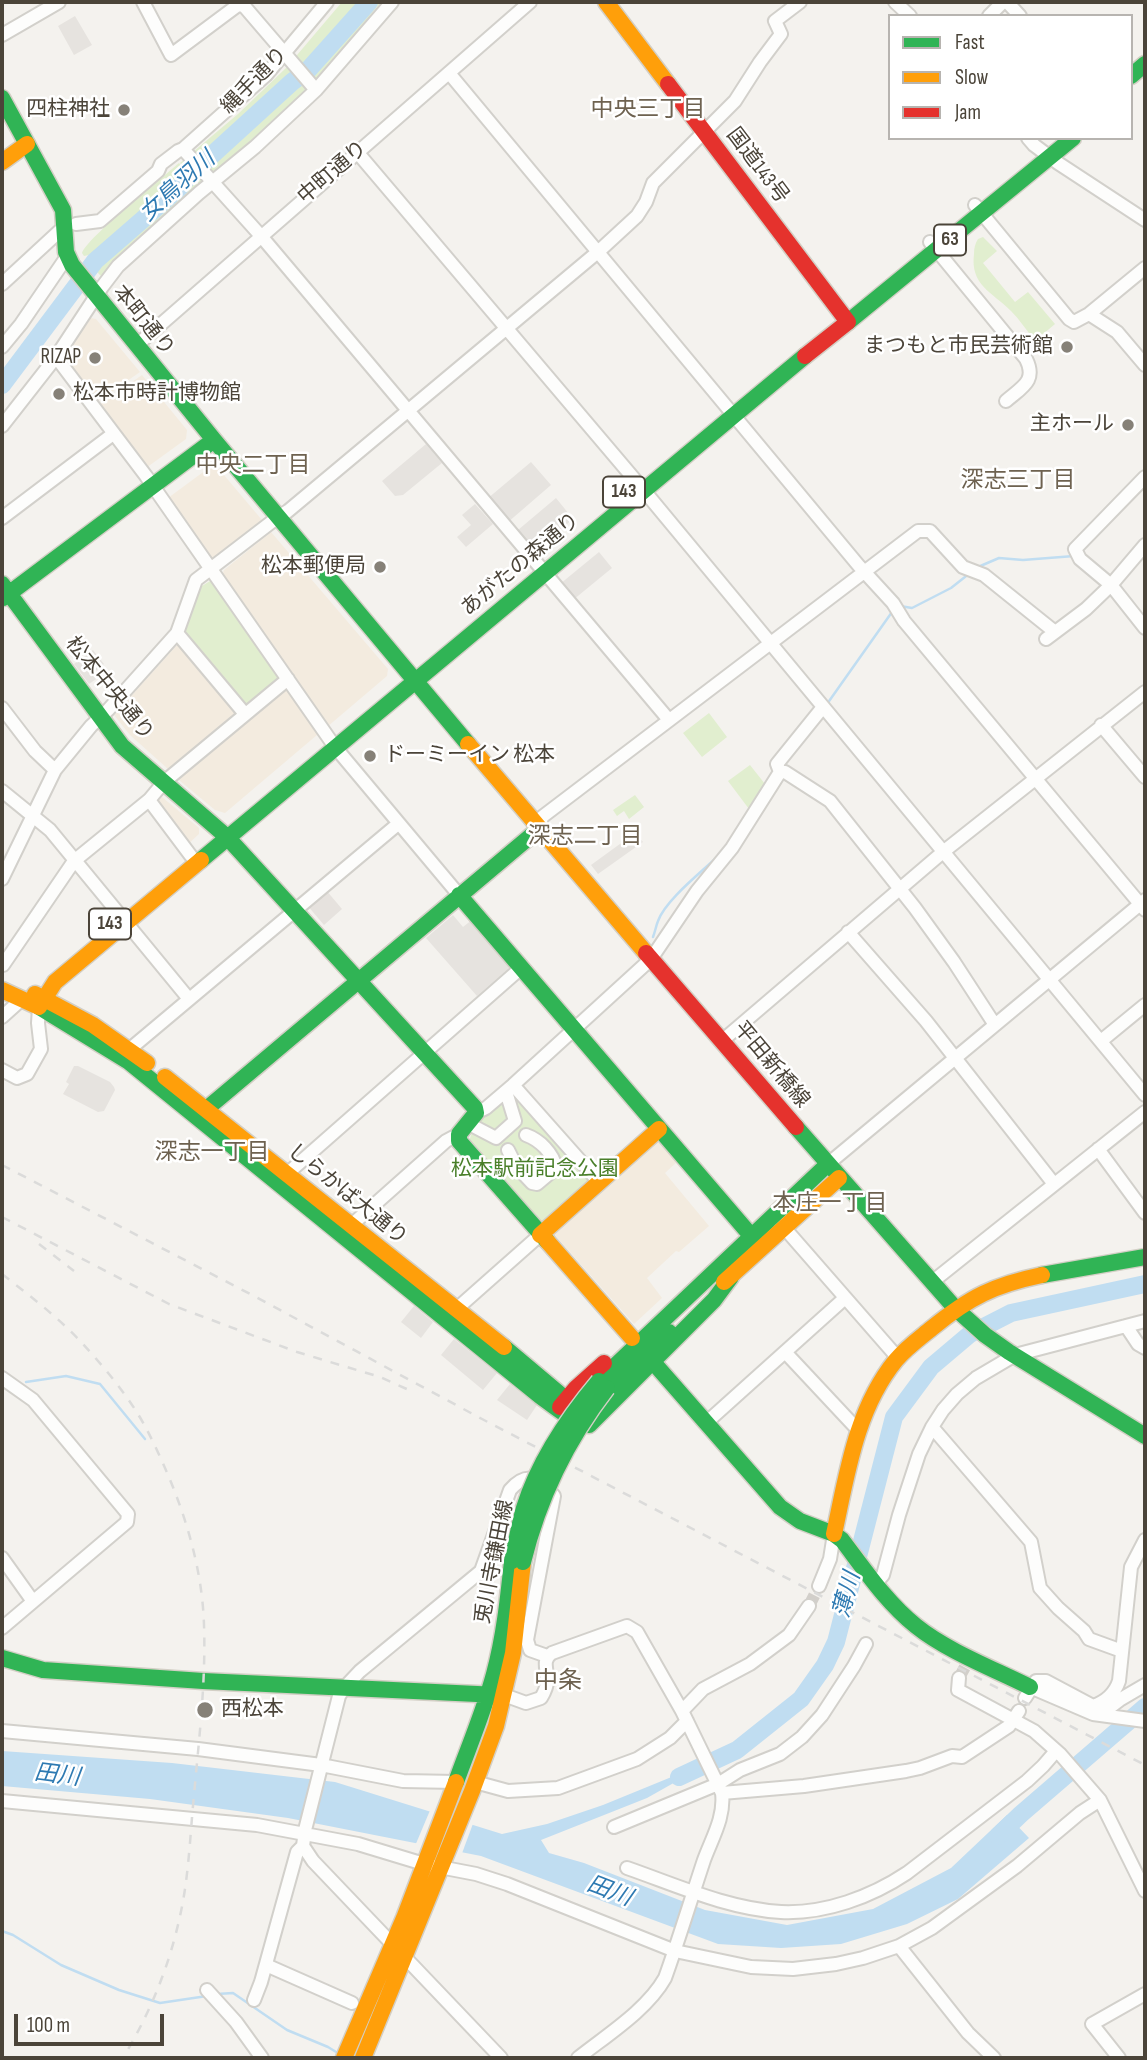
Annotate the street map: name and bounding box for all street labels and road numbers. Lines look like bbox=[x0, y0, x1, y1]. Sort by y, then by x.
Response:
street label: 縄手通り bbox=[216, 42, 294, 120]
street label: 国道143号 bbox=[720, 123, 794, 209]
street label: 中町通り bbox=[293, 136, 373, 210]
road number: 63 bbox=[934, 224, 966, 256]
street label: 本町通り bbox=[107, 280, 179, 362]
road number: 143 bbox=[603, 477, 645, 508]
street label: あがたの森通り bbox=[457, 508, 585, 622]
street label: 松本中央通り bbox=[60, 632, 158, 746]
road number: 143 bbox=[89, 908, 131, 940]
street label: 平田新橋線 bbox=[728, 1017, 814, 1113]
street label: しらかば大通り bbox=[282, 1139, 412, 1251]
street label: 兎川寺鎌田線 bbox=[471, 1498, 519, 1626]

